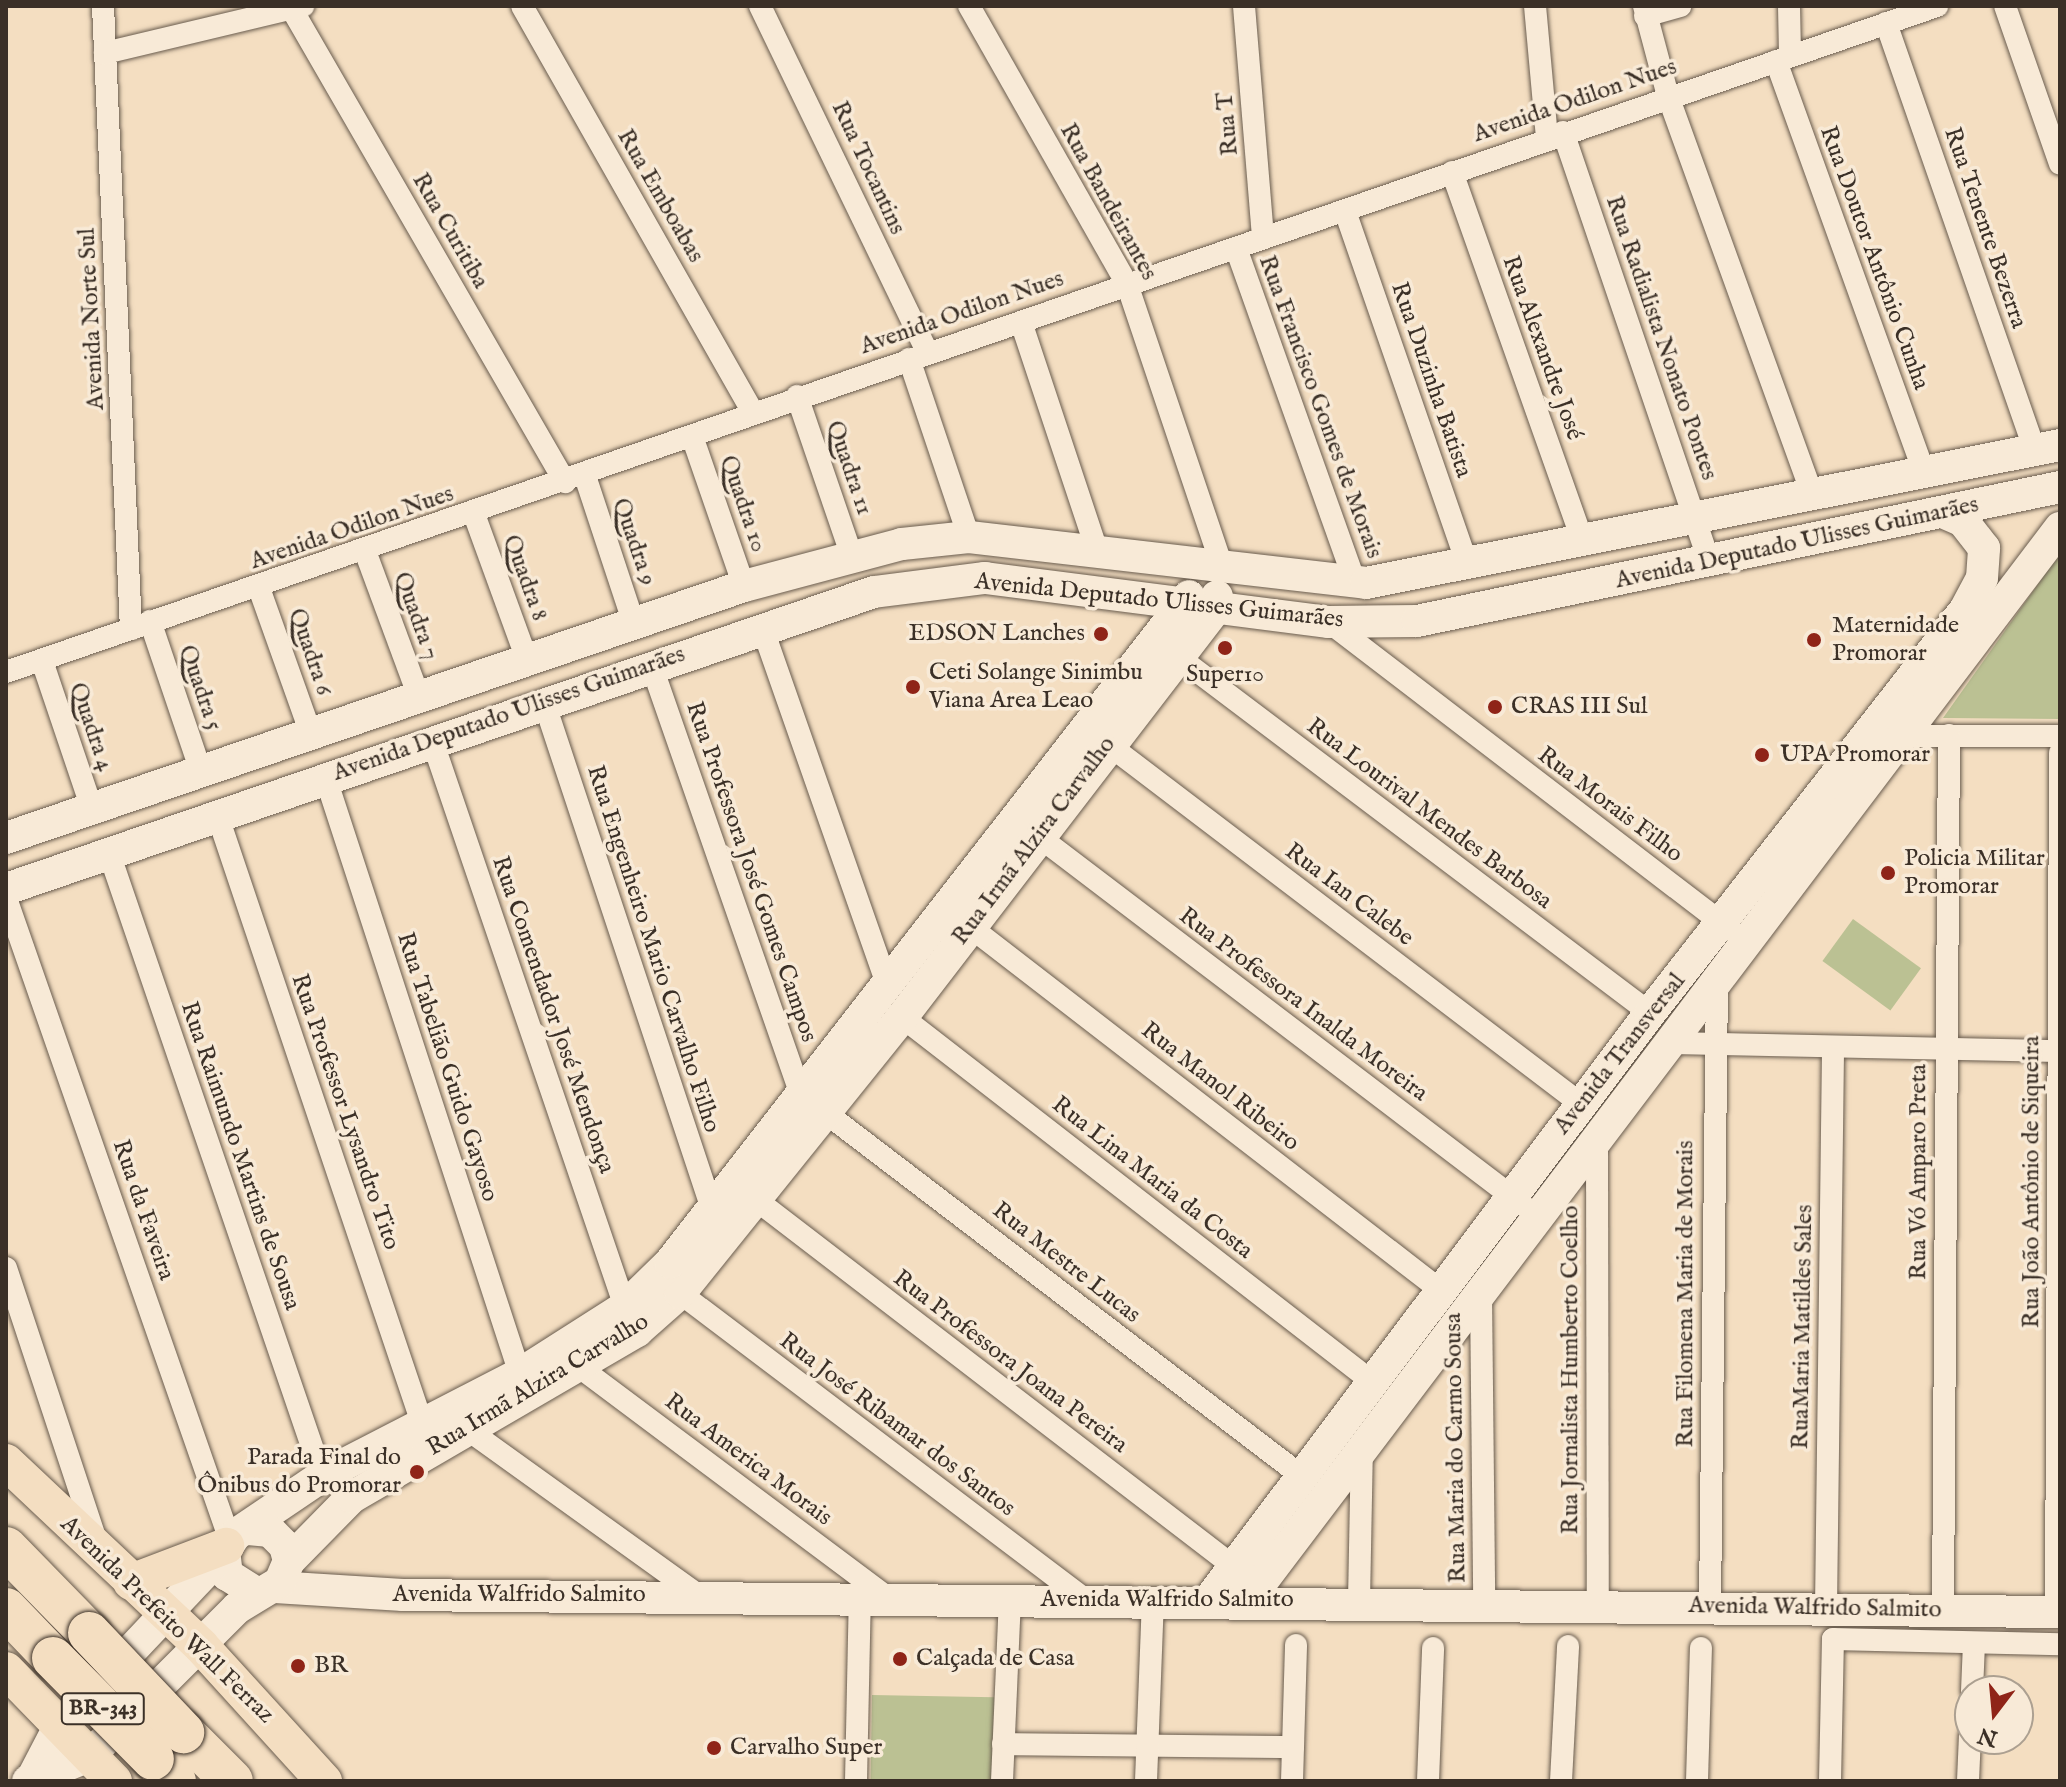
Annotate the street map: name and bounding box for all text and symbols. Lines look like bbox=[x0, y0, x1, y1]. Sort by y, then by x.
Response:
street label: Avenida Odilon Nues bbox=[1470, 53, 1680, 149]
street label: Rua T bbox=[1211, 91, 1245, 157]
street label: Rua Tocantins bbox=[825, 97, 911, 239]
street label: Rua Bandeirantes bbox=[1053, 118, 1163, 286]
street label: Rua Doutor Antônio Cunha bbox=[1813, 122, 1935, 394]
street label: Rua Emboabas bbox=[610, 124, 710, 268]
street label: Rua Tenente Bezerra bbox=[1937, 124, 2033, 332]
street label: Rua Curitiba bbox=[405, 168, 495, 294]
street label: Rua Radialista Nonato Pontes bbox=[1599, 192, 1723, 484]
street label: Avenida Norte Sul bbox=[73, 227, 111, 411]
street label: Rua Francisco Gomes de Morais bbox=[1252, 252, 1388, 562]
street label: Rua Alexandre José bbox=[1495, 252, 1589, 444]
street label: Avenida Odilon Nues bbox=[857, 265, 1067, 361]
street label: Rua Duzinha Batista bbox=[1384, 279, 1478, 481]
street label: Quadra 11 bbox=[819, 417, 879, 519]
street label: Quadra 10 bbox=[713, 452, 773, 556]
street label: Avenida Odilon Nues bbox=[247, 480, 457, 576]
street label: Avenida Deputado Ulisses Guimarães bbox=[1613, 490, 1981, 596]
street label: Quadra 9 bbox=[606, 495, 662, 589]
street label: Quadra 8 bbox=[496, 531, 554, 625]
street label: Avenida Deputado Ulisses Guimarães bbox=[973, 567, 1345, 635]
street label: Quadra 7 bbox=[387, 568, 445, 664]
street label: Quadra 6 bbox=[282, 605, 338, 699]
place label: Maternidade Promorar bbox=[1832, 612, 1959, 668]
place label: EDSON Lanches bbox=[909, 620, 1085, 648]
marker: EDSON Lanches bbox=[1092, 625, 1110, 643]
marker: Maternidade Promorar bbox=[1803, 629, 1825, 651]
marker: Super10 bbox=[1216, 639, 1234, 657]
street label: Avenida Deputado Ulisses Guimarães bbox=[329, 640, 689, 788]
street label: Quadra 5 bbox=[172, 642, 228, 734]
place label: Ceti Solange Sinimbu Viana Area Leao bbox=[929, 659, 1143, 715]
place label: Super10 bbox=[1186, 661, 1264, 689]
marker: Ceti Solange Sinimbu Viana Area Leao bbox=[904, 678, 922, 696]
street label: Quadra 4 bbox=[62, 679, 120, 775]
place label: CRAS III Sul bbox=[1511, 693, 1648, 721]
street label: Rua Professora José Gomes Campos bbox=[679, 698, 823, 1046]
marker: CRAS III Sul bbox=[1486, 698, 1504, 716]
street label: Rua Lourival Mendes Barbosa bbox=[1301, 712, 1557, 916]
street label: Rua Irmã Alzira Carvalho bbox=[946, 731, 1122, 951]
street label: Rua Morais Filho bbox=[1532, 741, 1688, 869]
place label: UPA Promorar bbox=[1780, 741, 1930, 769]
marker: UPA Promorar bbox=[1751, 744, 1773, 766]
street label: Rua Engenheiro Mario Carvalho Filho bbox=[580, 762, 726, 1136]
street label: Rua Ian Calebe bbox=[1279, 837, 1419, 953]
place label: Policia Militar Promorar bbox=[1904, 845, 2045, 901]
street label: Rua Comendador José Mendonça bbox=[485, 853, 621, 1177]
marker: Policia Militar Promorar bbox=[1879, 864, 1897, 882]
street label: Rua Professora Inalda Moreira bbox=[1173, 902, 1433, 1108]
street label: Rua Tabelião Guido Gayoso bbox=[390, 929, 504, 1205]
street label: Avenida Transversal bbox=[1548, 968, 1692, 1140]
street label: Rua Professor Lysandro Tito bbox=[284, 970, 406, 1254]
street label: Rua Raimundo Martins de Sousa bbox=[174, 998, 306, 1314]
street label: Rua Manol Ribeiro bbox=[1135, 1016, 1305, 1158]
street label: Rua João Antônio de Siqueira bbox=[2018, 1036, 2046, 1328]
street label: Rua Vó Amparo Preta bbox=[1905, 1064, 1933, 1280]
street label: Rua Lina Maria da Costa bbox=[1046, 1090, 1258, 1266]
street label: Rua da Faveira bbox=[105, 1136, 181, 1284]
street label: Rua Filomena Maria de Morais bbox=[1672, 1140, 1700, 1448]
street label: Rua Mestre Lucas bbox=[986, 1196, 1146, 1330]
street label: RuaMaria Matildes Sales bbox=[1786, 1204, 1820, 1450]
street label: Rua Jornalista Humberto Coelho bbox=[1557, 1206, 1585, 1534]
street label: Rua Professora Joana Pereira bbox=[887, 1264, 1133, 1460]
street label: Rua Irmã Alzira Carvalho bbox=[422, 1307, 654, 1463]
street label: Rua Maria do Carmo Sousa bbox=[1439, 1313, 1473, 1583]
street label: Rua José Ribamar dos Santos bbox=[773, 1327, 1021, 1523]
street label: Rua America Morais bbox=[659, 1388, 837, 1532]
place label: Parada Final do Ônibus do Promorar bbox=[197, 1444, 401, 1500]
marker: Parada Final do Ônibus do Promorar bbox=[408, 1463, 426, 1481]
street label: Avenida Prefeito Wall Ferraz bbox=[54, 1510, 280, 1730]
street label: Avenida Walfrido Salmito bbox=[392, 1581, 646, 1609]
street label: Avenida Walfrido Salmito bbox=[1040, 1586, 1294, 1614]
street label: Avenida Walfrido Salmito bbox=[1688, 1591, 1942, 1625]
place label: Calçada de Casa bbox=[916, 1645, 1074, 1673]
marker: Calçada de Casa bbox=[891, 1650, 909, 1668]
place label: BR bbox=[314, 1652, 348, 1680]
marker: BR bbox=[289, 1657, 307, 1675]
north arrow bbox=[1954, 1675, 2034, 1755]
road number: BR-343 bbox=[59, 1691, 147, 1727]
text: N bbox=[1975, 1720, 2001, 1752]
place label: Carvalho Super bbox=[730, 1734, 882, 1762]
marker: Carvalho Super bbox=[705, 1739, 723, 1757]

